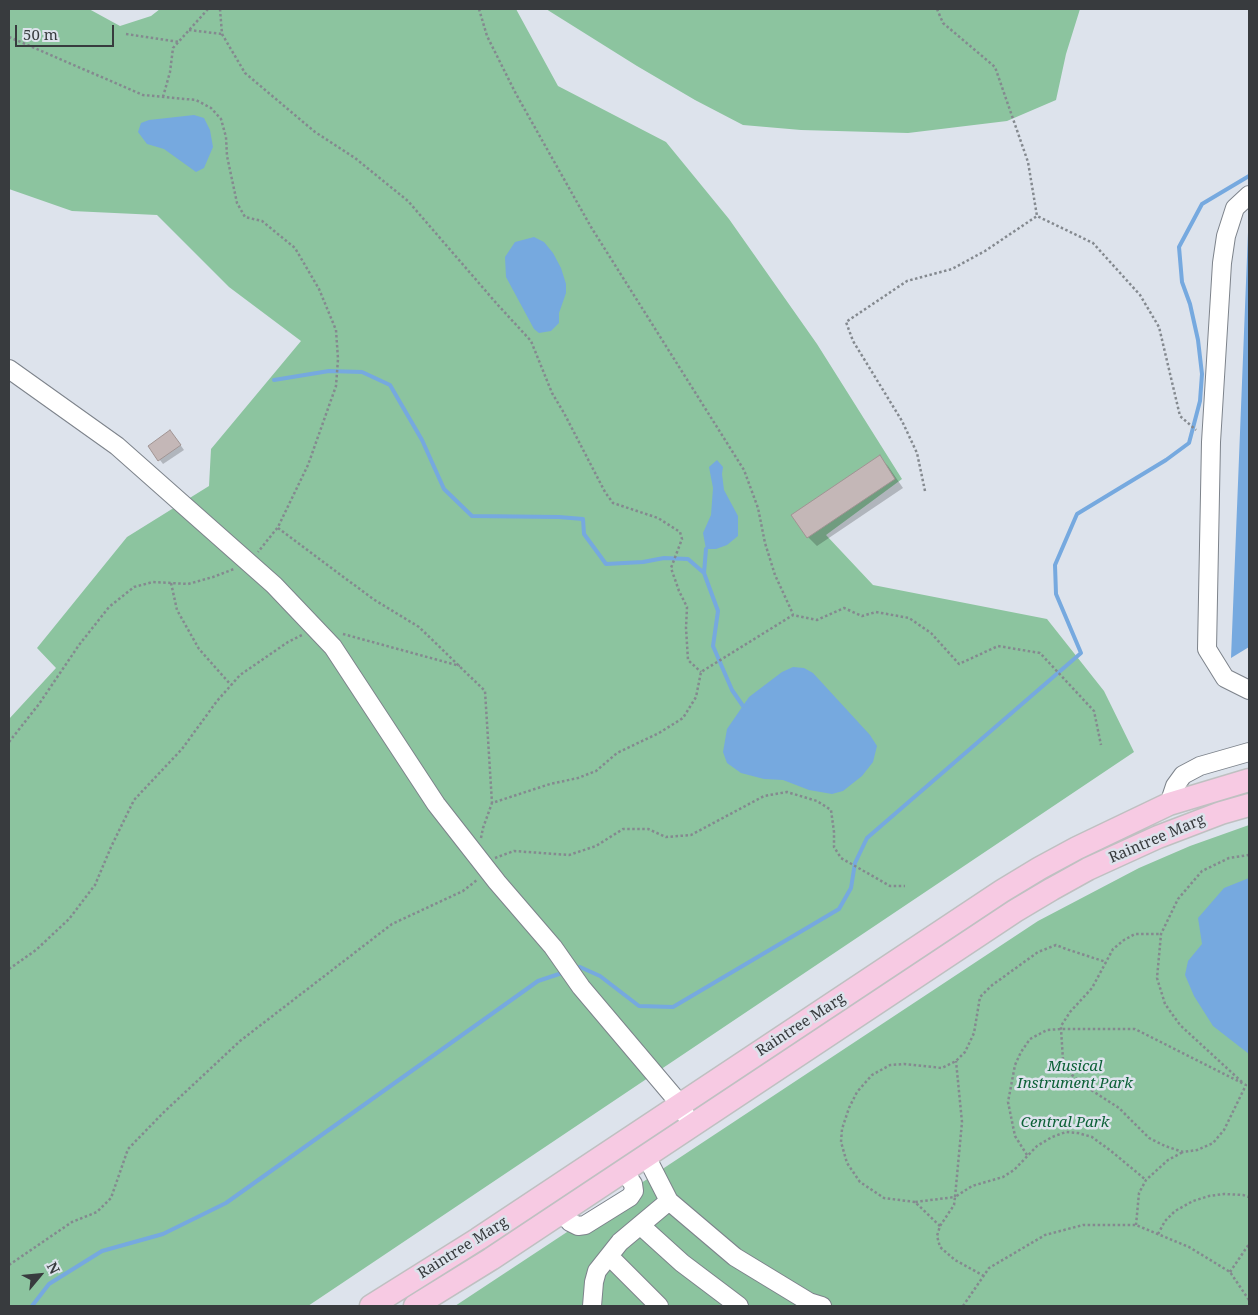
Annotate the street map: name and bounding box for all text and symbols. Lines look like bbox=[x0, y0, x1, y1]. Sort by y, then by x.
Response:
scale bar bbox=[18, 15, 116, 47]
text: 50 m bbox=[23, 24, 58, 44]
street label: Raintree Marg bbox=[1106, 811, 1208, 867]
street label: Raintree Marg bbox=[753, 989, 849, 1061]
park label: Musical Instrument Park bbox=[1017, 1058, 1133, 1093]
park label: Central Park bbox=[1021, 1114, 1109, 1132]
street label: Raintree Marg bbox=[415, 1213, 511, 1283]
north arrow bbox=[15, 1250, 65, 1300]
text: N bbox=[43, 1258, 65, 1277]

